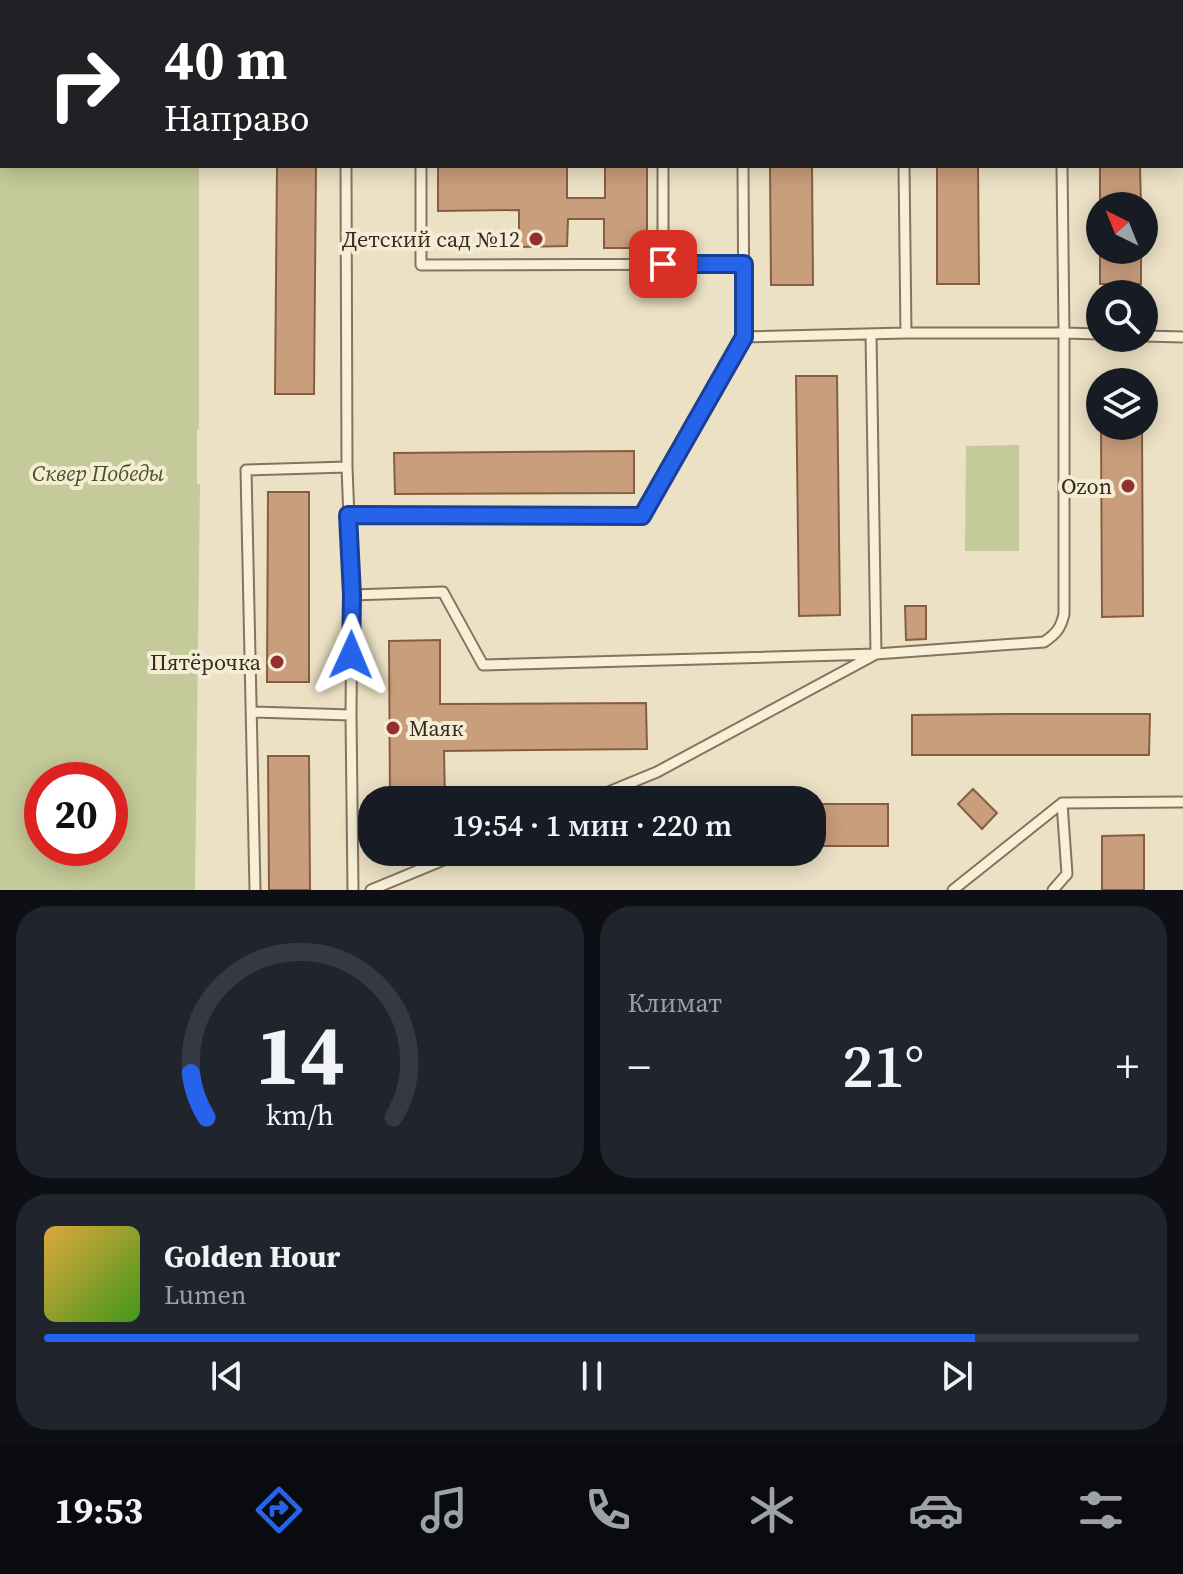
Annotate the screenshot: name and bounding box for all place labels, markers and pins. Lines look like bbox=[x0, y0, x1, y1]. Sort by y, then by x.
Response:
place label: Детский сад №12 bbox=[342, 224, 520, 254]
marker: Детский сад №12 bbox=[527, 230, 545, 248]
pin bbox=[629, 230, 697, 298]
place label: Ozon bbox=[1061, 471, 1112, 501]
marker: Ozon bbox=[1119, 477, 1137, 495]
place label: Пятёрочка bbox=[150, 647, 262, 677]
marker: Пятёрочка bbox=[268, 653, 286, 671]
place label: Маяк bbox=[409, 713, 463, 743]
marker: Маяк bbox=[384, 719, 402, 737]

